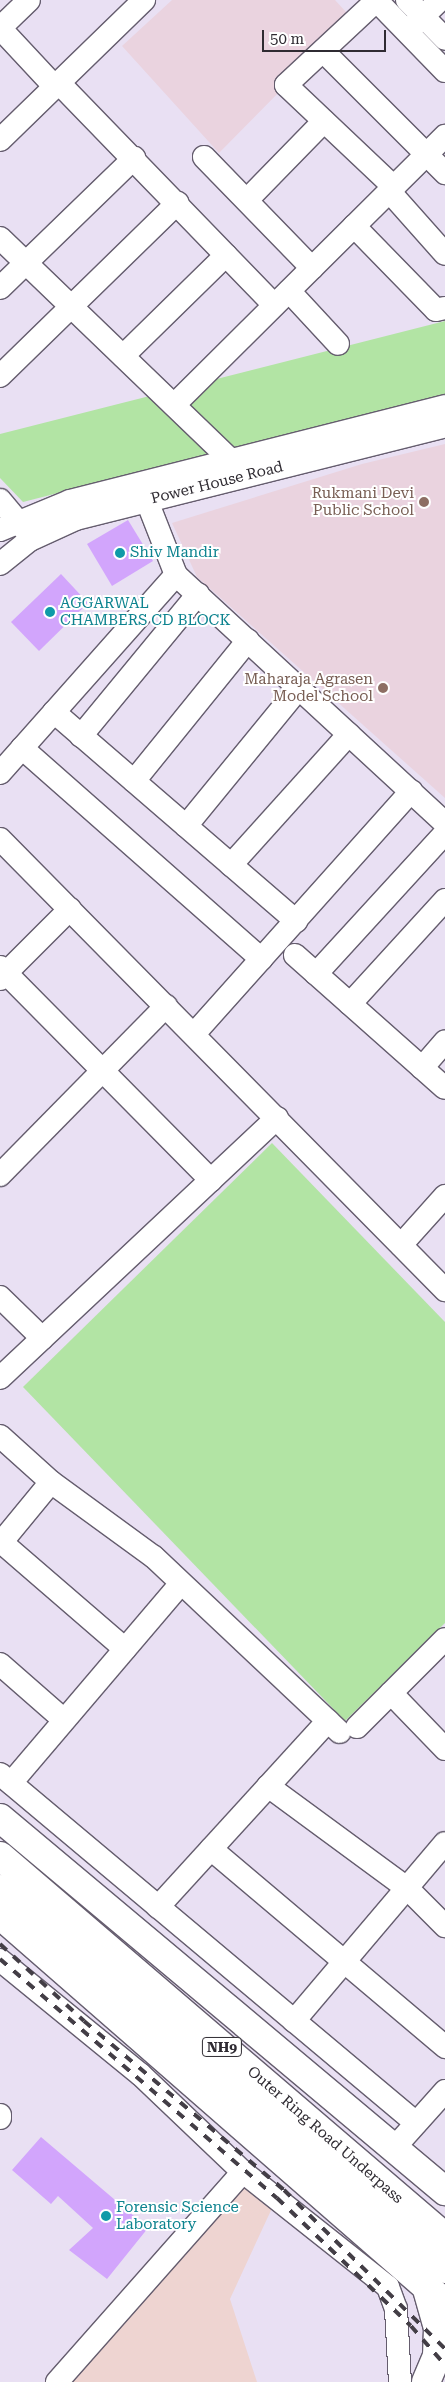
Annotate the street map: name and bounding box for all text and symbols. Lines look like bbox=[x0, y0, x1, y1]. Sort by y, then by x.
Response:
scale bar bbox=[265, 20, 389, 52]
text: 50 m bbox=[270, 30, 304, 48]
street label: Power House Road bbox=[149, 458, 285, 508]
place label: Rukmani Devi Public School bbox=[312, 484, 414, 519]
marker: Rukmani Devi Public School bbox=[418, 496, 430, 508]
place label: Shiv Mandir bbox=[130, 544, 219, 562]
marker: Shiv Mandir bbox=[114, 547, 126, 559]
place label: AGGARWAL CHAMBERS CD BLOCK bbox=[60, 594, 230, 629]
marker: AGGARWAL CHAMBERS CD BLOCK bbox=[44, 606, 56, 618]
place label: Maharaja Agrasen Model School bbox=[244, 670, 373, 705]
marker: Maharaja Agrasen Model School bbox=[377, 682, 389, 694]
road number: NH9 bbox=[201, 2035, 243, 2058]
street label: Outer Ring Road Underpass bbox=[244, 2063, 406, 2207]
place label: Forensic Science Laboratory bbox=[116, 2198, 239, 2233]
marker: Forensic Science Laboratory bbox=[100, 2210, 112, 2222]

